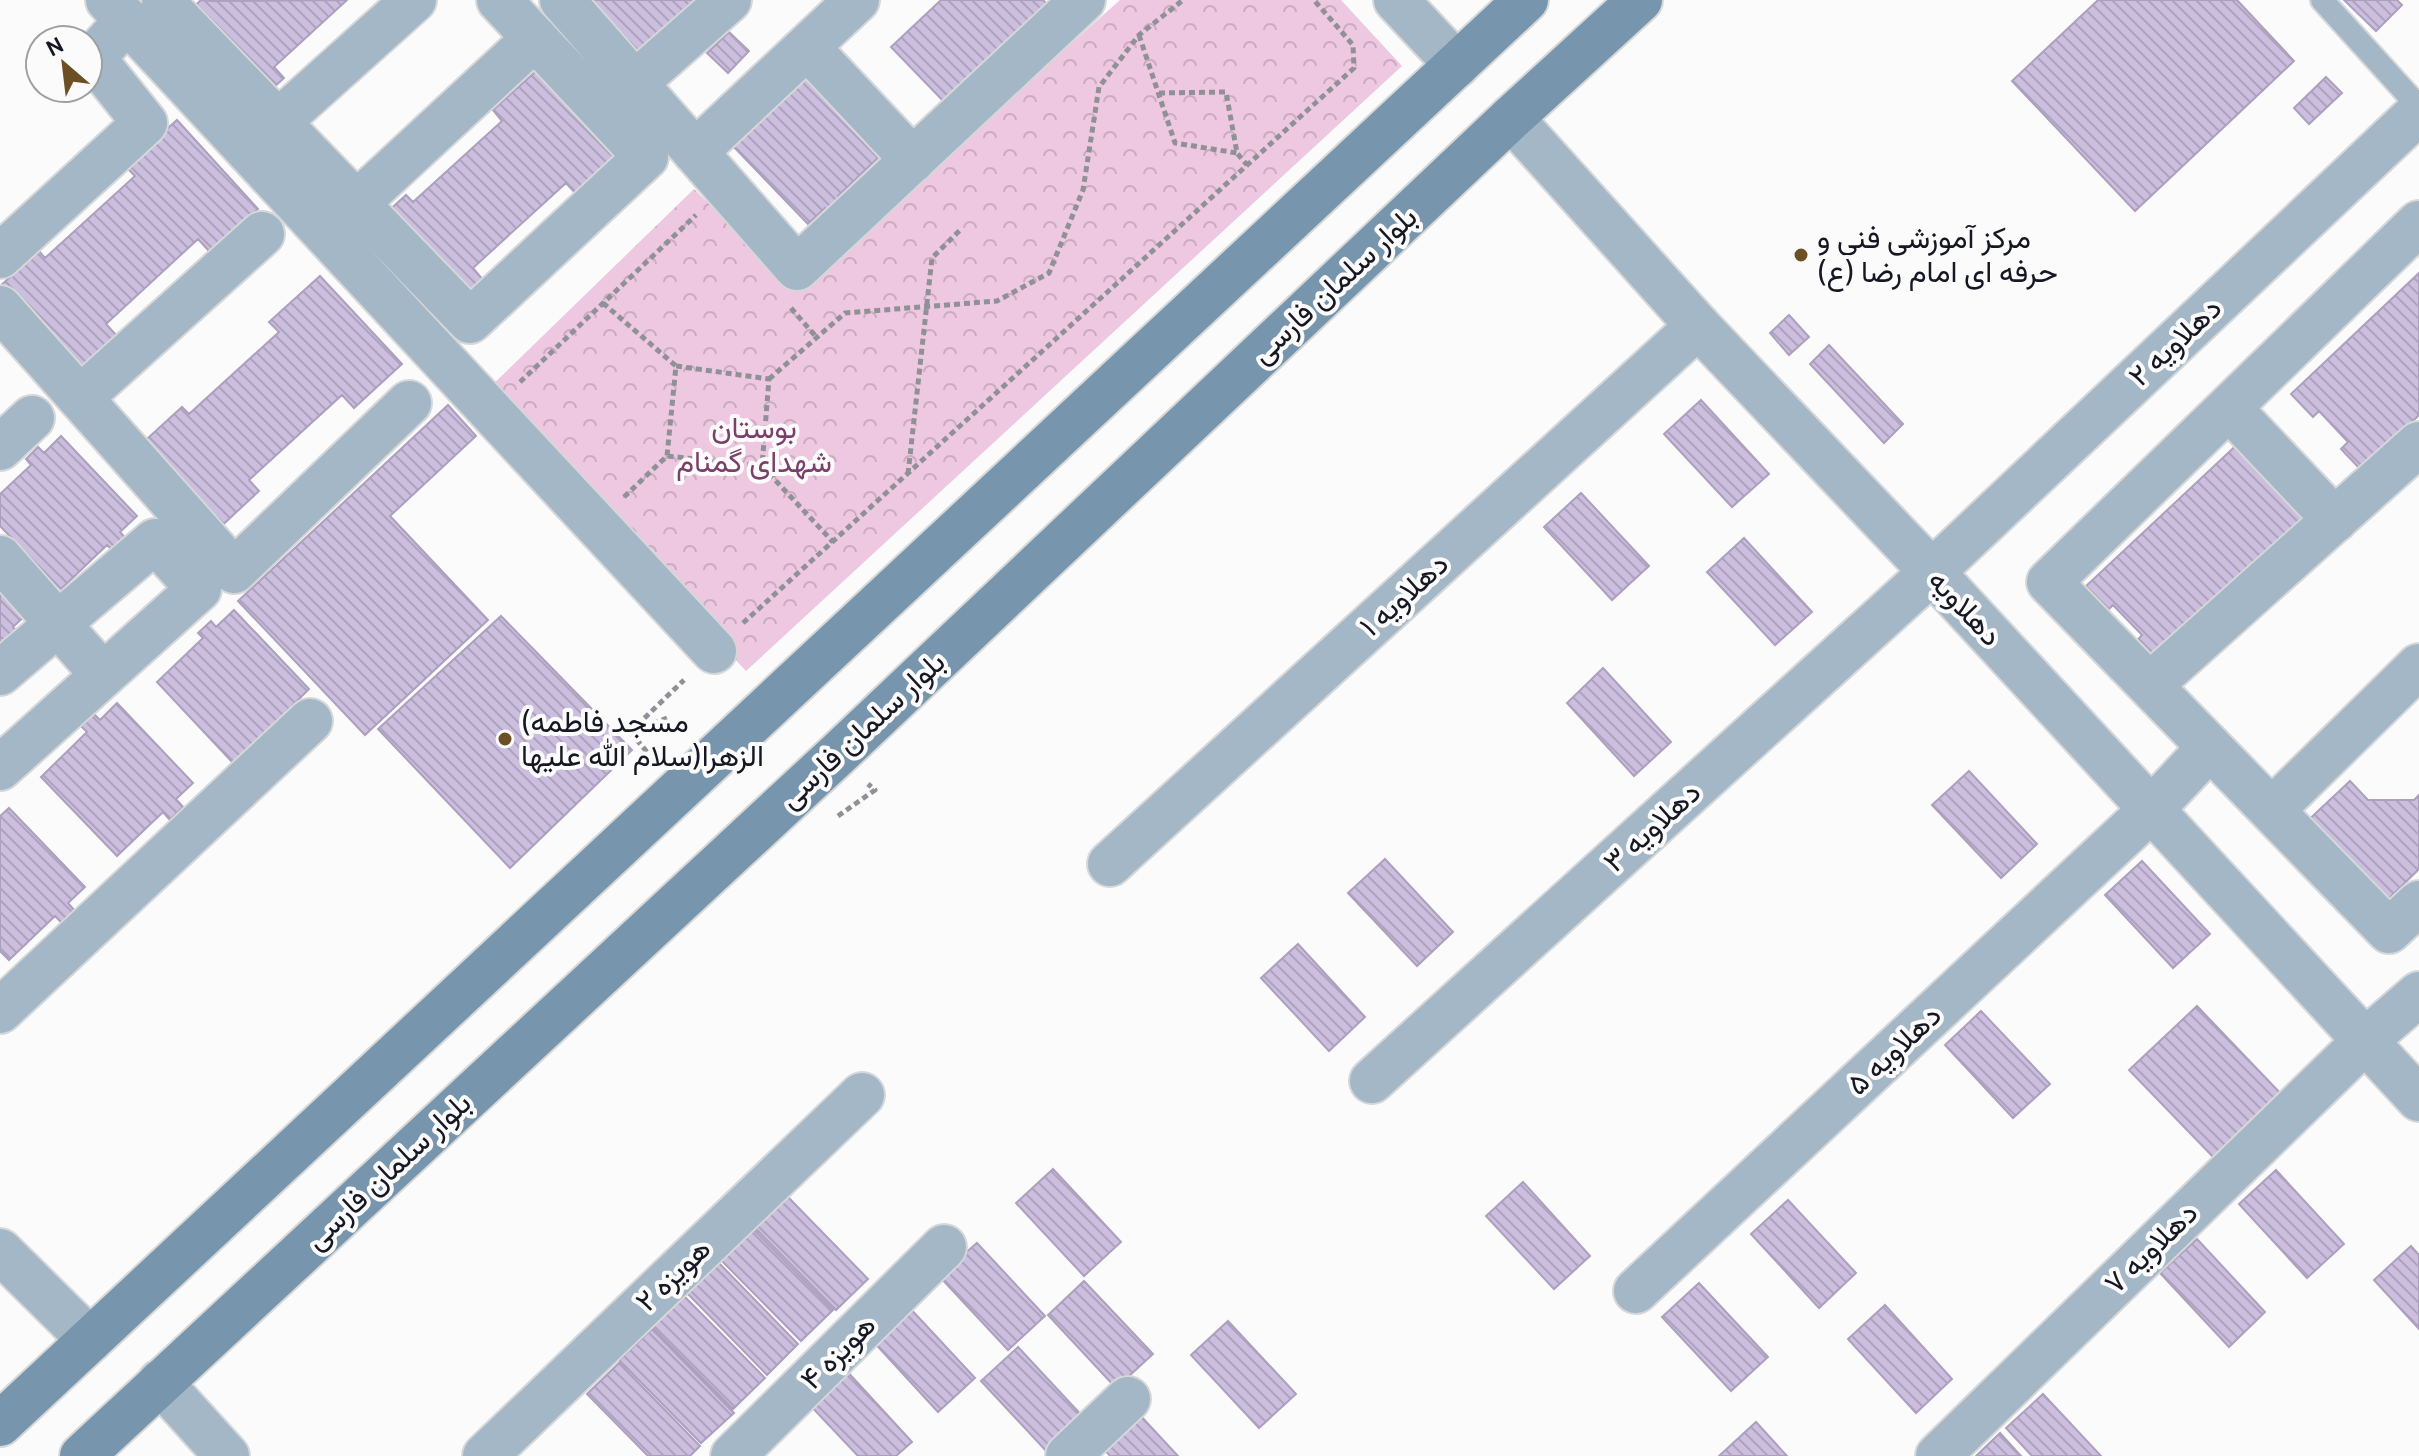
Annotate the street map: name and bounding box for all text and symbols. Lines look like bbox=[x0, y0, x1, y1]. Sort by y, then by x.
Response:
north arrow bbox=[24, 24, 104, 104]
text: N bbox=[42, 31, 68, 62]
street label: بلوار سلمان فارسی bbox=[1243, 198, 1424, 371]
place label: مرکز آموزشی فنی و حرفه ای امام رضا (ع) bbox=[1817, 219, 2058, 292]
marker: مرکز آموزشی فنی و حرفه ای امام رضا (ع) bbox=[1792, 246, 1810, 264]
street label: دهلاویه ۲ bbox=[2120, 289, 2229, 394]
park label: بوستان شهدای گمنام bbox=[676, 409, 832, 481]
street label: دهلاویه ۱ bbox=[1352, 545, 1456, 644]
street label: دهلاویه bbox=[1921, 562, 2010, 654]
street label: بلوار سلمان فارسی bbox=[771, 643, 952, 816]
place label: (مسجد فاطمه الزهرا(سلام الله علیها bbox=[521, 703, 764, 775]
marker: (مسجد فاطمه الزهرا(سلام الله علیها bbox=[496, 730, 514, 748]
street label: دهلاویه ۳ bbox=[1595, 773, 1708, 880]
street label: دهلاویه ۵ bbox=[1839, 997, 1949, 1103]
street label: بلوار سلمان فارسی bbox=[297, 1084, 478, 1257]
street label: دهلاویه ۷ bbox=[2096, 1194, 2205, 1301]
street label: هویزه ۲ bbox=[627, 1230, 718, 1319]
street label: هویزه ۴ bbox=[792, 1306, 883, 1397]

